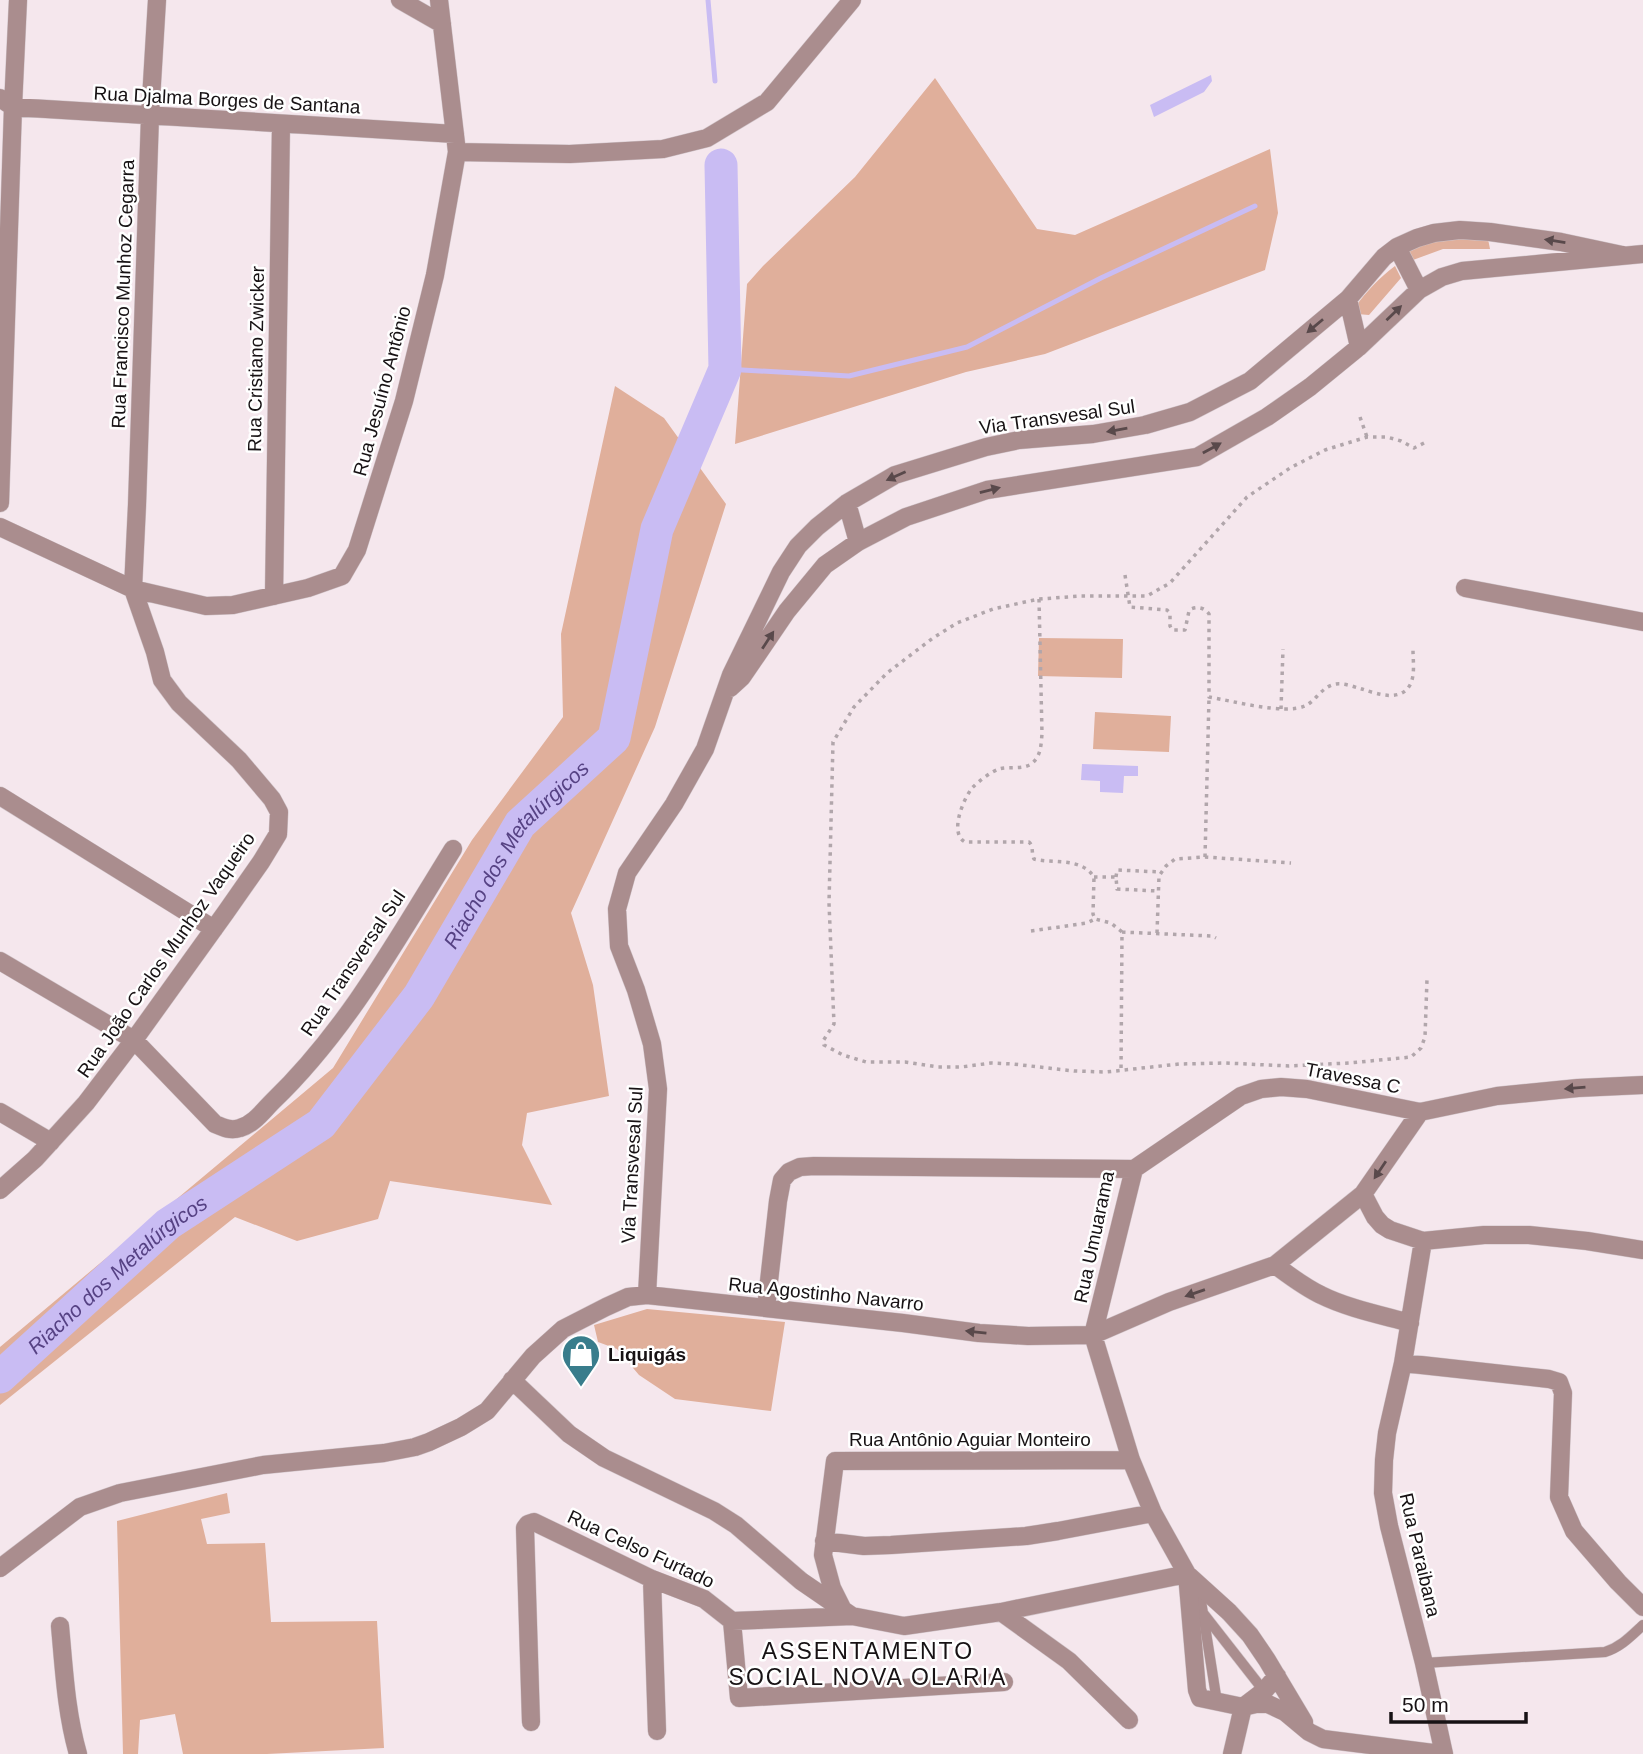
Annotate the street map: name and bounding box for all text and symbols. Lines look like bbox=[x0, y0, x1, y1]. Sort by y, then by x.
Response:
street label: Rua Djalma Borges de Santana bbox=[93, 83, 361, 118]
street label: Rua Francisco Munhoz Cegarra bbox=[108, 159, 138, 429]
one-way arrow bbox=[1544, 235, 1566, 246]
street label: Rua Cristiano Zwicker bbox=[244, 265, 268, 452]
street label: Rua Jesuíno Antônio bbox=[349, 304, 415, 478]
one-way arrow bbox=[1385, 305, 1403, 321]
one-way arrow bbox=[1306, 319, 1324, 334]
street label: Via Transvesal Sul bbox=[978, 396, 1136, 438]
one-way arrow bbox=[1106, 425, 1128, 436]
one-way arrow bbox=[1203, 442, 1222, 454]
one-way arrow bbox=[886, 470, 906, 482]
one-way arrow bbox=[979, 484, 1001, 495]
one-way arrow bbox=[761, 630, 774, 649]
water label: Riacho dos Metalúrgicos bbox=[438, 756, 593, 952]
street label: Rua João Carlos Munhoz Vaqueiro bbox=[73, 828, 259, 1082]
street label: Rua Transversal Sul bbox=[296, 886, 410, 1040]
street label: Travessa C bbox=[1304, 1058, 1402, 1098]
one-way arrow bbox=[1564, 1083, 1586, 1094]
street label: Via Transvesal Sul bbox=[617, 1086, 647, 1244]
one-way arrow bbox=[1373, 1160, 1386, 1180]
street label: Rua Umuarama bbox=[1070, 1169, 1118, 1305]
water label: Riacho dos Metalúrgicos bbox=[23, 1190, 211, 1358]
street label: Rua Agostinho Navarro bbox=[727, 1273, 925, 1315]
one-way arrow bbox=[1184, 1288, 1205, 1299]
one-way arrow bbox=[965, 1327, 987, 1338]
shop icon: Liquigás bbox=[560, 1333, 602, 1388]
place label: Liquigás bbox=[608, 1344, 686, 1365]
street label: Rua Antônio Aguiar Monteiro bbox=[849, 1429, 1091, 1450]
street label: Rua Paraibana bbox=[1396, 1491, 1445, 1620]
street label: Rua Celso Furtado bbox=[564, 1506, 718, 1592]
district label: ASSENTAMENTO SOCIAL NOVA OLARIA bbox=[729, 1638, 1007, 1690]
scale bar bbox=[1391, 1680, 1526, 1724]
text: 50 m bbox=[1402, 1693, 1449, 1716]

